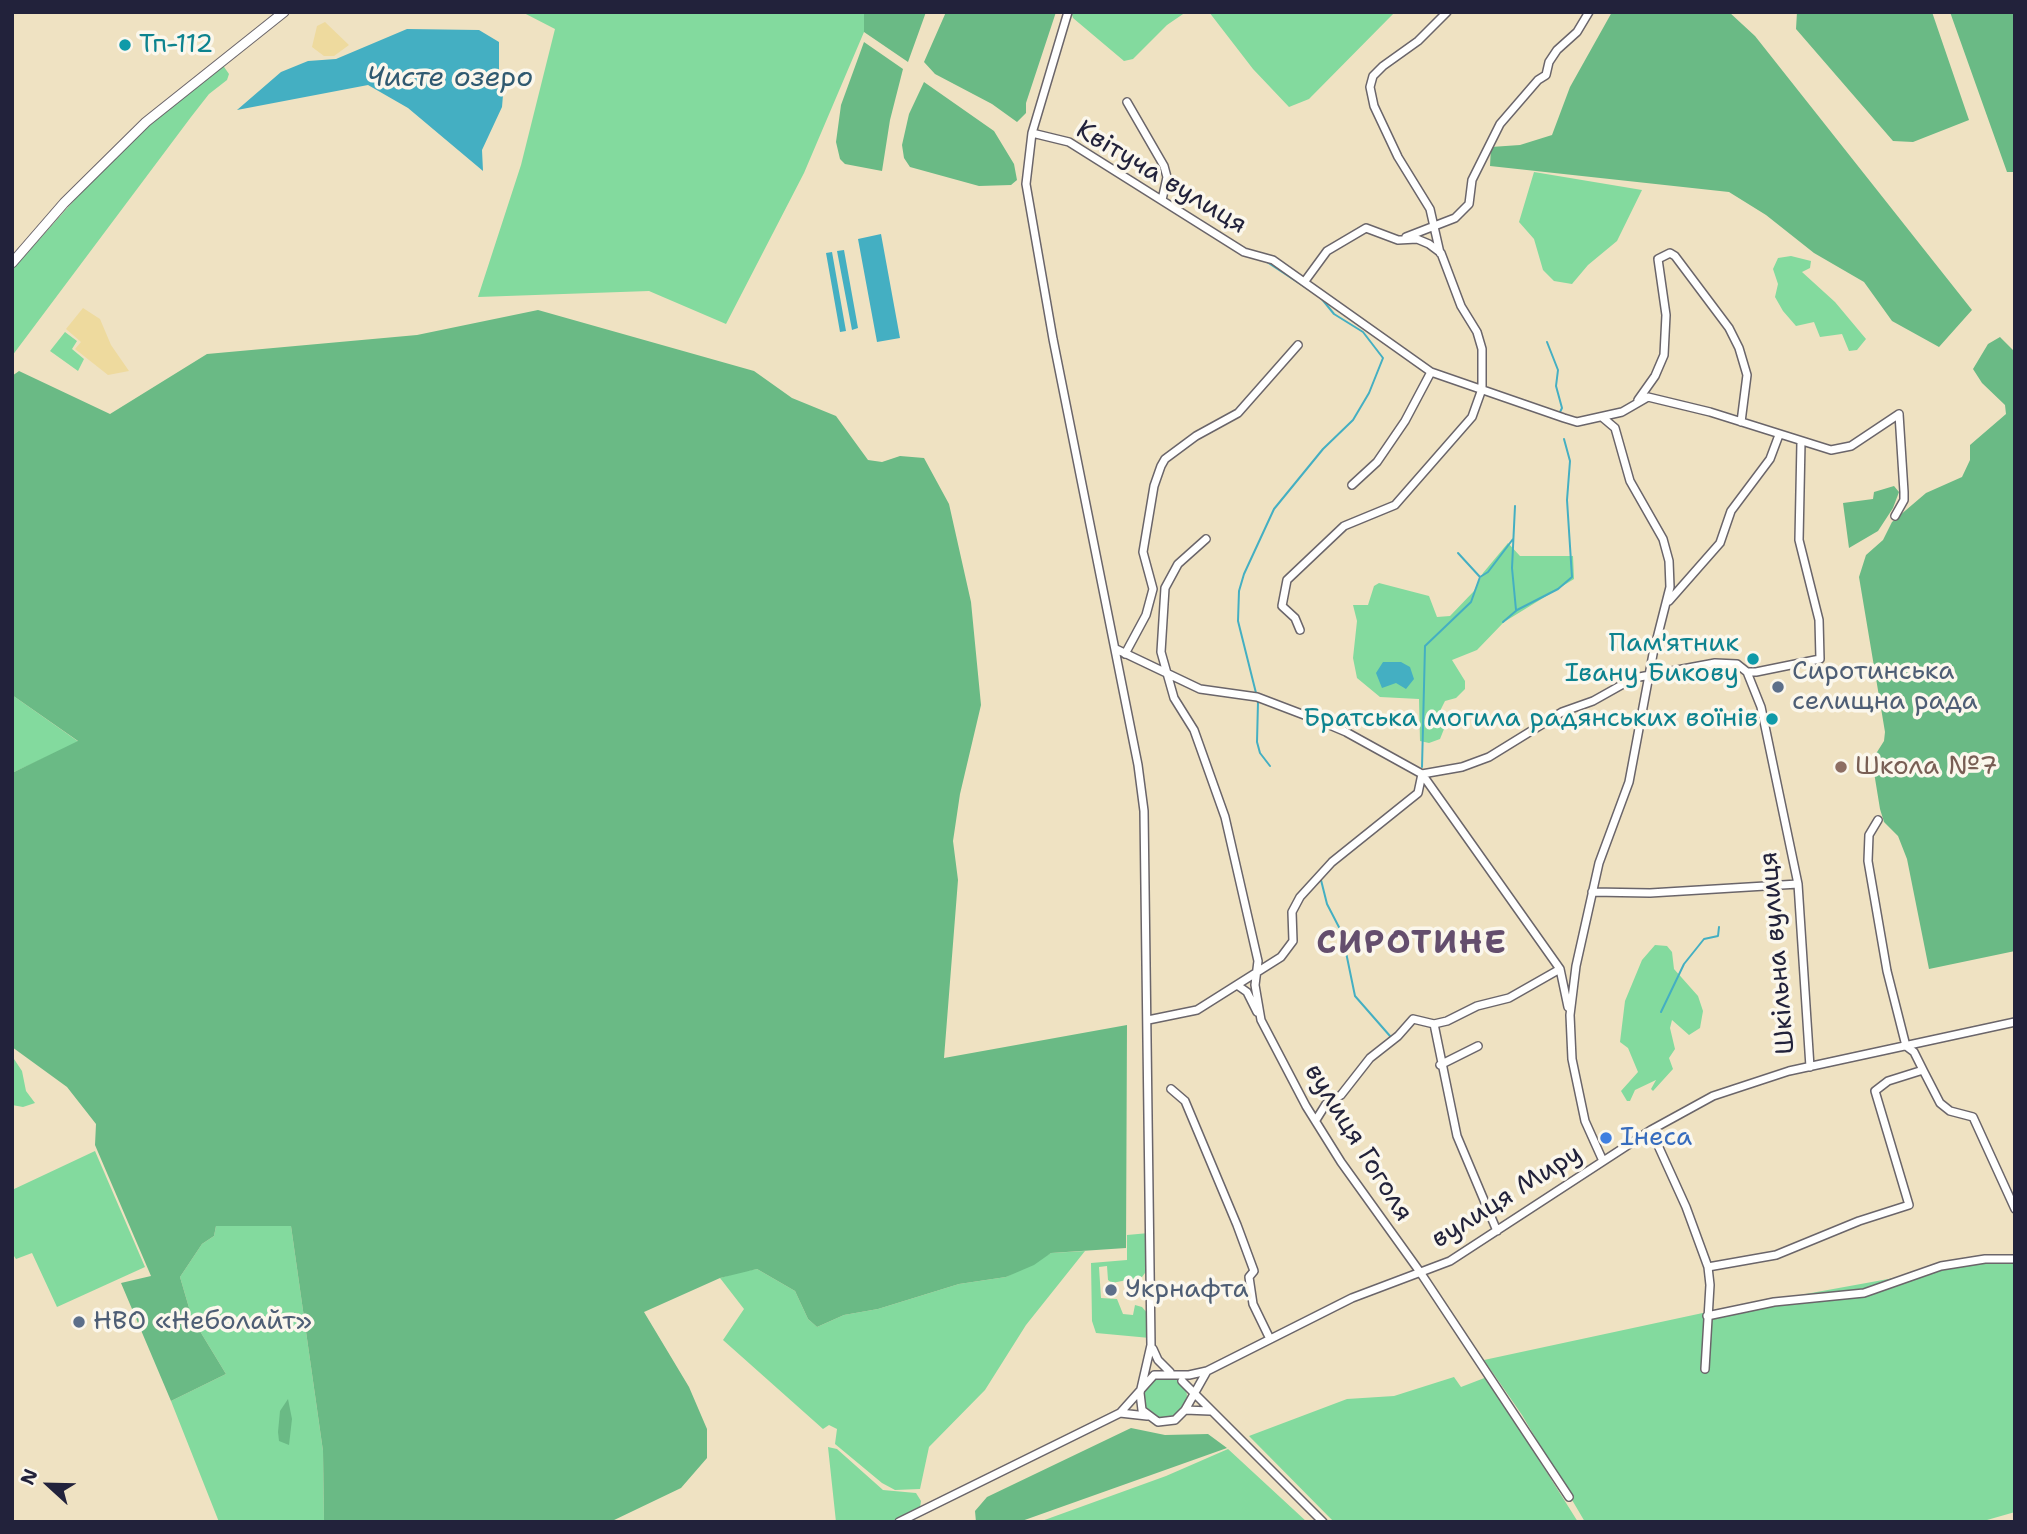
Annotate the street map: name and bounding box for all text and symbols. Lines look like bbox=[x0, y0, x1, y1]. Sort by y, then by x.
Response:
place label: Тп-112 bbox=[139, 29, 213, 61]
marker: Тп-112 bbox=[117, 37, 133, 53]
water label: Чисте озеро bbox=[367, 62, 533, 96]
street label: Квітуча вулиця bbox=[1070, 115, 1252, 241]
place label: Пам'ятник Івану Бикову bbox=[1565, 628, 1739, 690]
marker: Пам'ятник Івану Бикову bbox=[1745, 651, 1761, 667]
place label: Сиротинська селищна рада bbox=[1792, 656, 1978, 718]
marker: Сиротинська селищна рада bbox=[1770, 679, 1786, 695]
place label: Братська могила радянських воїнів bbox=[1303, 703, 1758, 735]
marker: Братська могила радянських воїнів bbox=[1764, 711, 1780, 727]
place label: Школа №7 bbox=[1855, 751, 1998, 783]
marker: Школа №7 bbox=[1833, 759, 1849, 775]
street label: Шкільна вулиця bbox=[1754, 850, 1802, 1056]
district label: СИРОТИНЕ bbox=[1317, 924, 1507, 964]
street label: вулиця Гоголя bbox=[1297, 1058, 1419, 1228]
place label: Інеса bbox=[1620, 1122, 1692, 1154]
marker: Інеса bbox=[1598, 1130, 1614, 1146]
street label: вулиця Миру bbox=[1426, 1138, 1588, 1256]
place label: Укрнафта bbox=[1125, 1274, 1249, 1306]
marker: Укрнафта bbox=[1103, 1282, 1119, 1298]
place label: НВО «Неболайт» bbox=[93, 1306, 312, 1338]
marker: НВО «Неболайт» bbox=[71, 1314, 87, 1330]
north arrow bbox=[14, 1450, 84, 1520]
text: N bbox=[15, 1465, 43, 1489]

